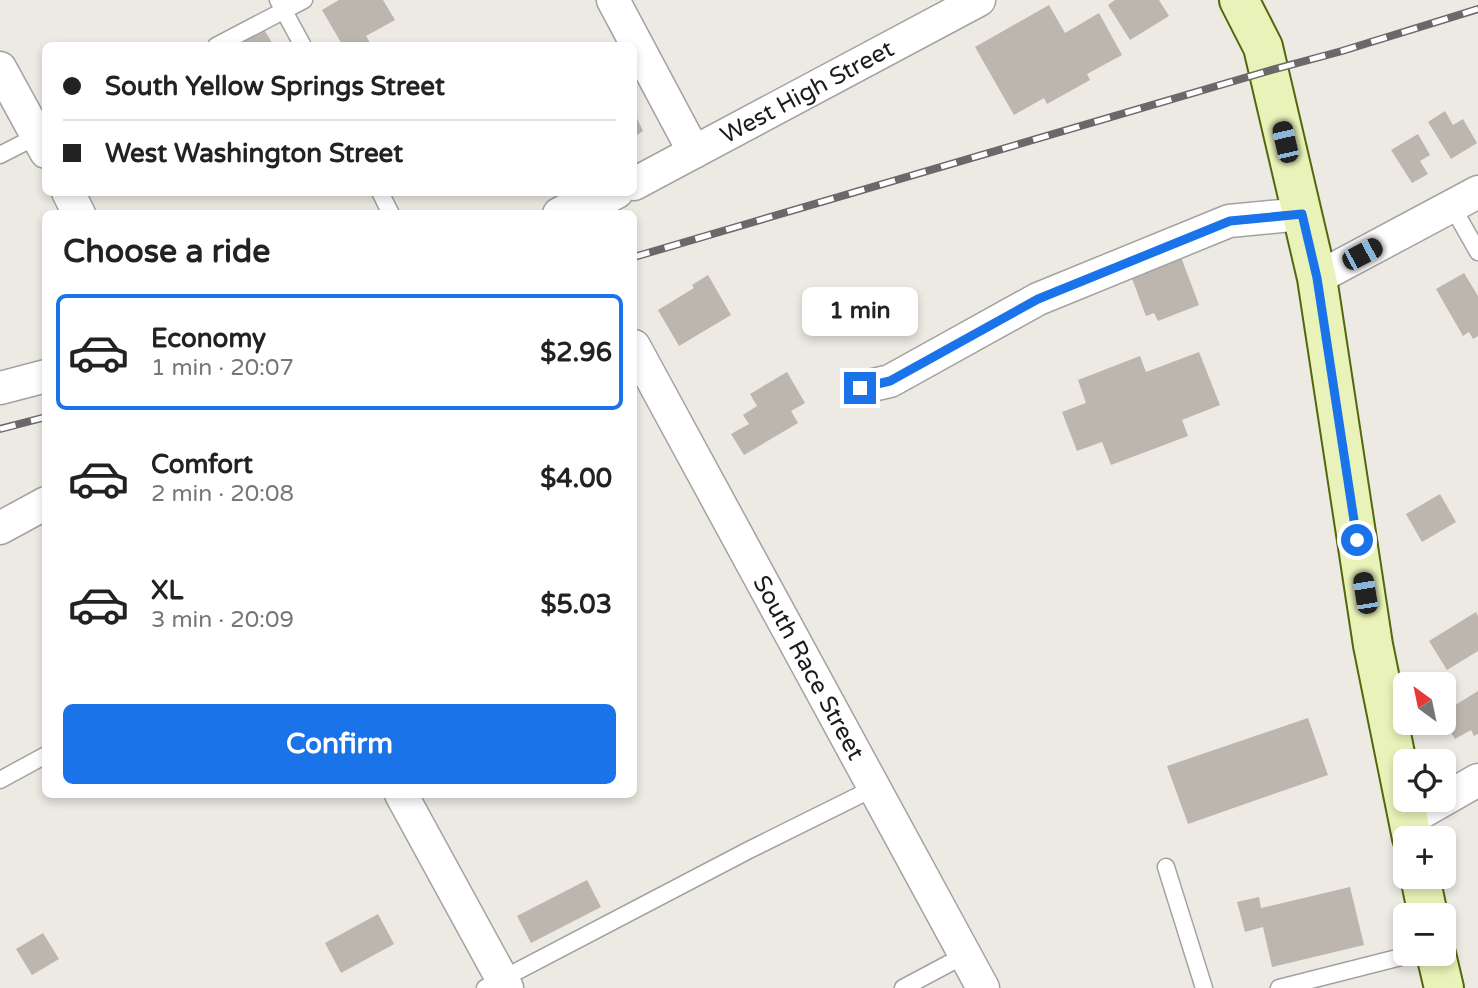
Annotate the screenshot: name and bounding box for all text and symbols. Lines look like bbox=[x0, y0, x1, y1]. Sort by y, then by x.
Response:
street label: West High Street bbox=[715, 34, 899, 150]
text: South Yellow Springs Street bbox=[105, 71, 445, 102]
car bbox=[1271, 119, 1300, 165]
text: West Washington Street bbox=[105, 138, 403, 169]
text: Choose a ride bbox=[63, 233, 270, 271]
car bbox=[1339, 235, 1386, 273]
callout: 1 min bbox=[802, 286, 918, 336]
text: 1 min bbox=[829, 297, 891, 325]
icon: car bbox=[67, 321, 130, 384]
text: Economy bbox=[151, 323, 266, 354]
text: $2.96 bbox=[540, 337, 612, 368]
text: 1 min · 20:07 bbox=[151, 354, 294, 382]
route end bbox=[844, 372, 876, 404]
icon: car bbox=[67, 447, 130, 510]
text: Comfort bbox=[151, 449, 253, 480]
text: $4.00 bbox=[540, 463, 612, 494]
text: 2 min · 20:08 bbox=[151, 480, 294, 508]
route start bbox=[1341, 524, 1373, 556]
street label: South Race Street bbox=[747, 570, 871, 765]
car bbox=[1352, 571, 1379, 615]
icon: car bbox=[67, 573, 130, 636]
text: XL bbox=[151, 575, 183, 606]
text: $5.03 bbox=[540, 589, 612, 620]
text: 3 min · 20:09 bbox=[151, 606, 294, 634]
north arrow bbox=[1393, 672, 1456, 735]
map controls bbox=[1393, 672, 1456, 966]
button: Confirm bbox=[63, 704, 616, 784]
button: locate bbox=[1393, 749, 1456, 812]
button: + bbox=[1393, 826, 1456, 889]
button: − bbox=[1393, 903, 1456, 966]

